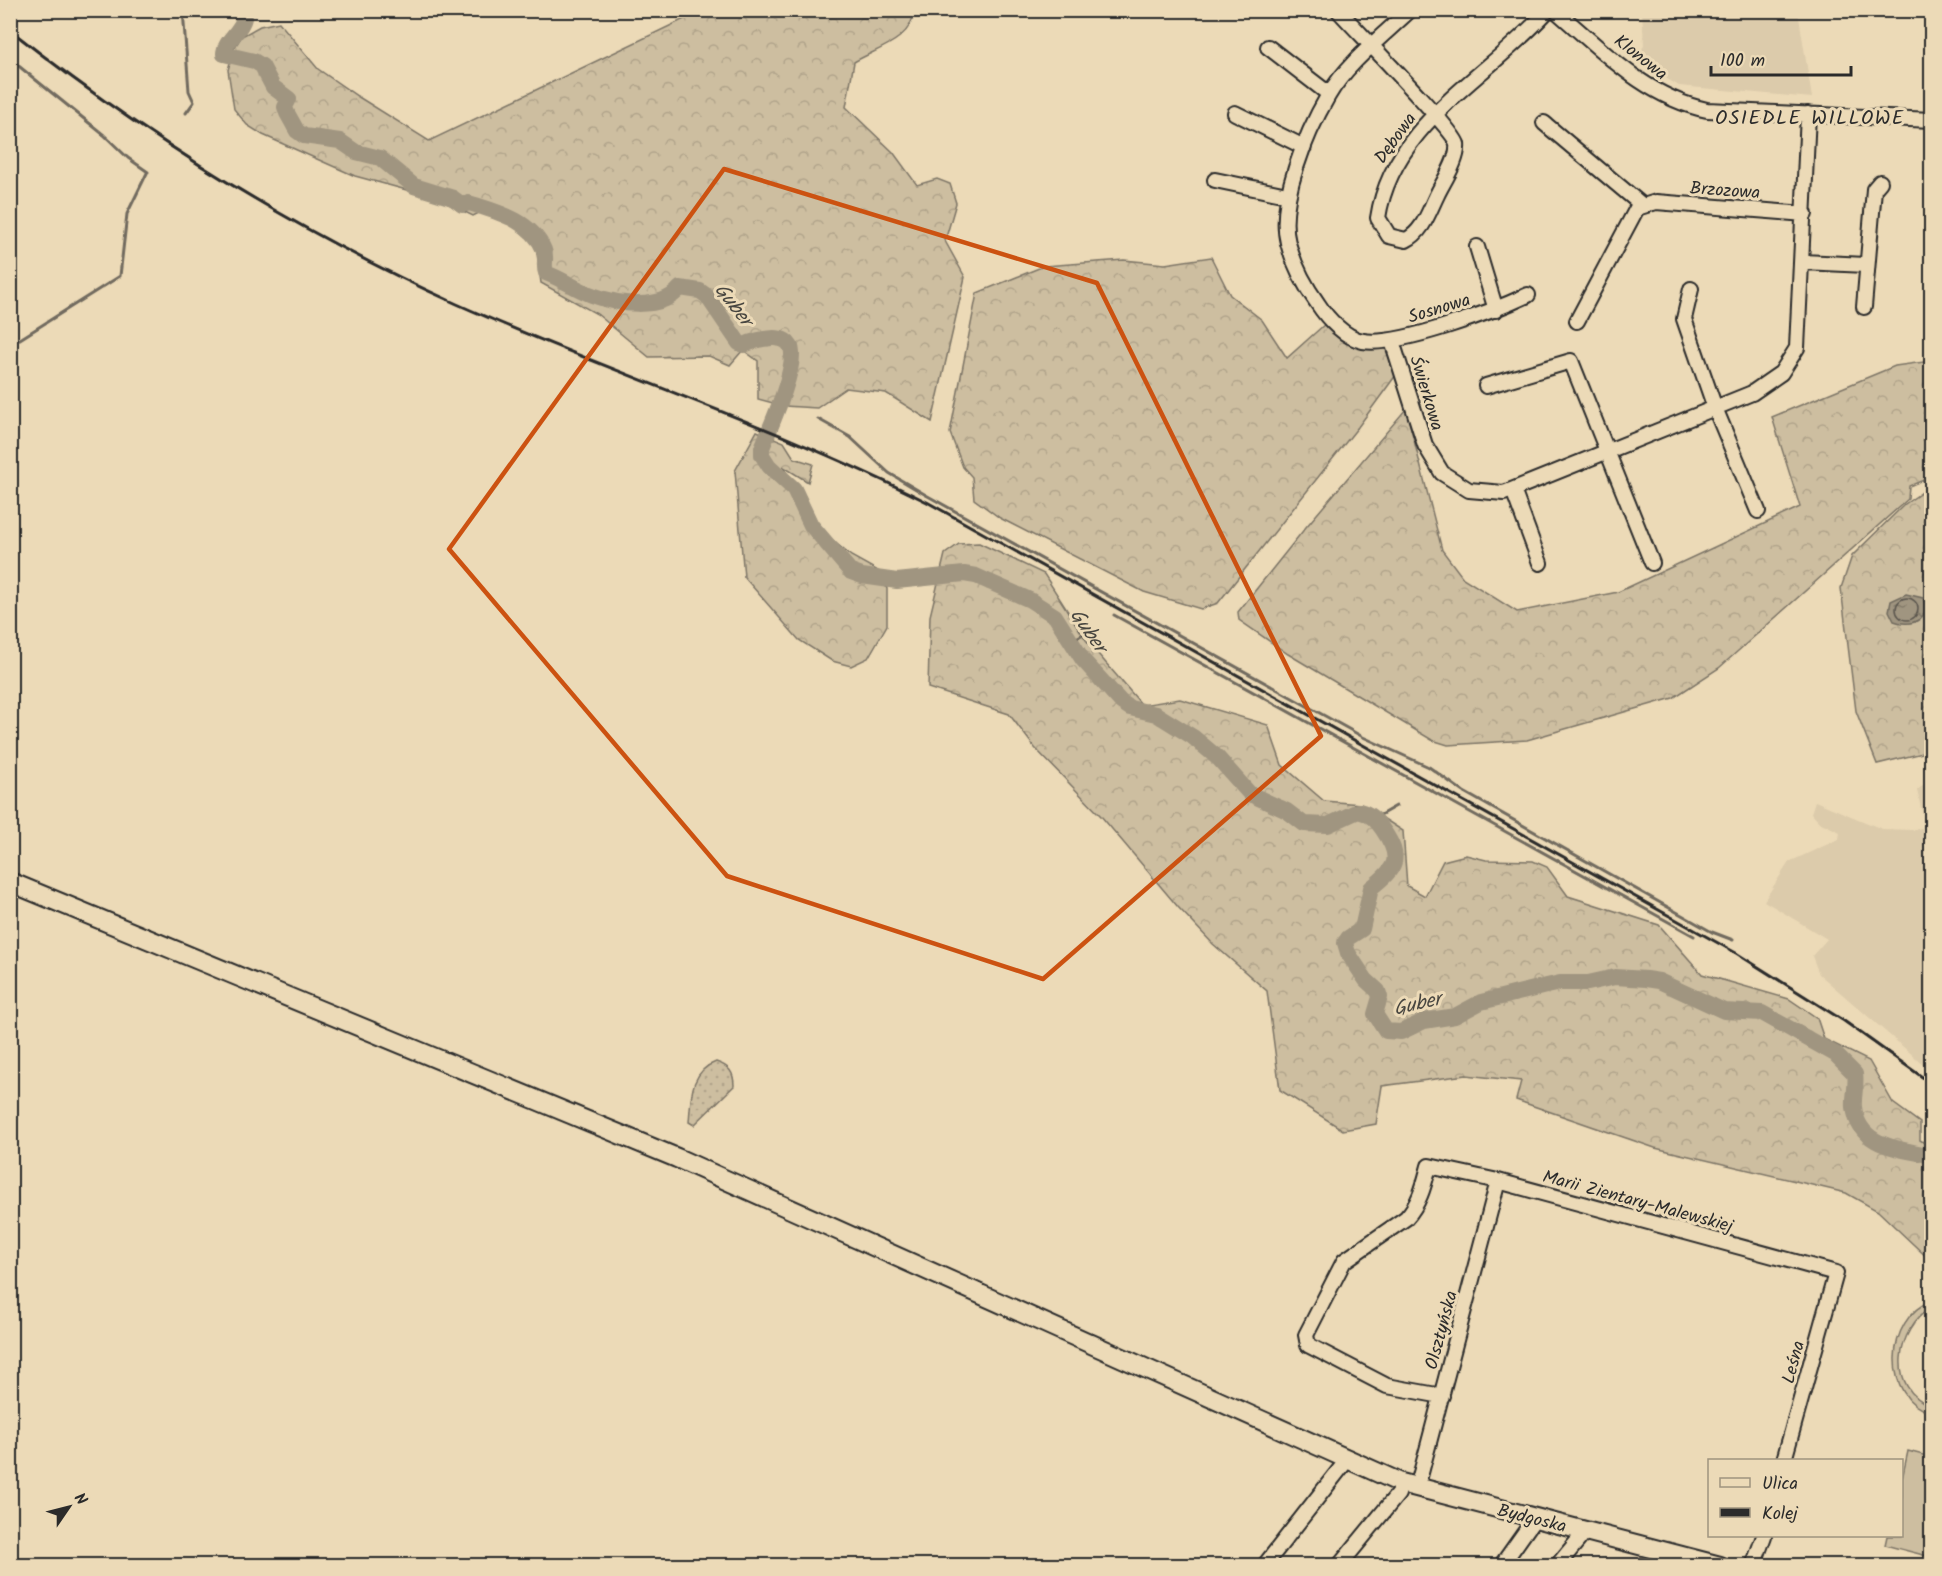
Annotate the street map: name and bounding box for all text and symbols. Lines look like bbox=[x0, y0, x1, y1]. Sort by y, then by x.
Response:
street label: Klonowa bbox=[1607, 28, 1673, 89]
scale bar bbox=[1711, 39, 1850, 77]
text: 100 m bbox=[1720, 47, 1765, 76]
district label: OSIEDLE WILLOWE bbox=[1715, 103, 1905, 135]
street label: Dębowa bbox=[1368, 107, 1425, 171]
street label: Brzozowa bbox=[1689, 175, 1761, 208]
water label: Guber bbox=[705, 276, 762, 337]
street label: Sosnowa bbox=[1405, 286, 1474, 333]
street label: Świerkowa bbox=[1400, 352, 1451, 435]
water label: Guber bbox=[1060, 602, 1117, 664]
water label: Guber bbox=[1390, 983, 1449, 1026]
street label: Marii Zientary-Malewskiej bbox=[1539, 1163, 1737, 1242]
street label: Olsztyńska bbox=[1418, 1288, 1467, 1373]
street label: Leśna bbox=[1775, 1338, 1814, 1387]
legend bbox=[1708, 1459, 1903, 1537]
text: Ulica bbox=[1762, 1470, 1798, 1499]
north arrow bbox=[39, 1477, 99, 1537]
text: N bbox=[67, 1488, 93, 1511]
street label: Bydgoska bbox=[1494, 1497, 1569, 1542]
text: Kolej bbox=[1762, 1500, 1799, 1529]

